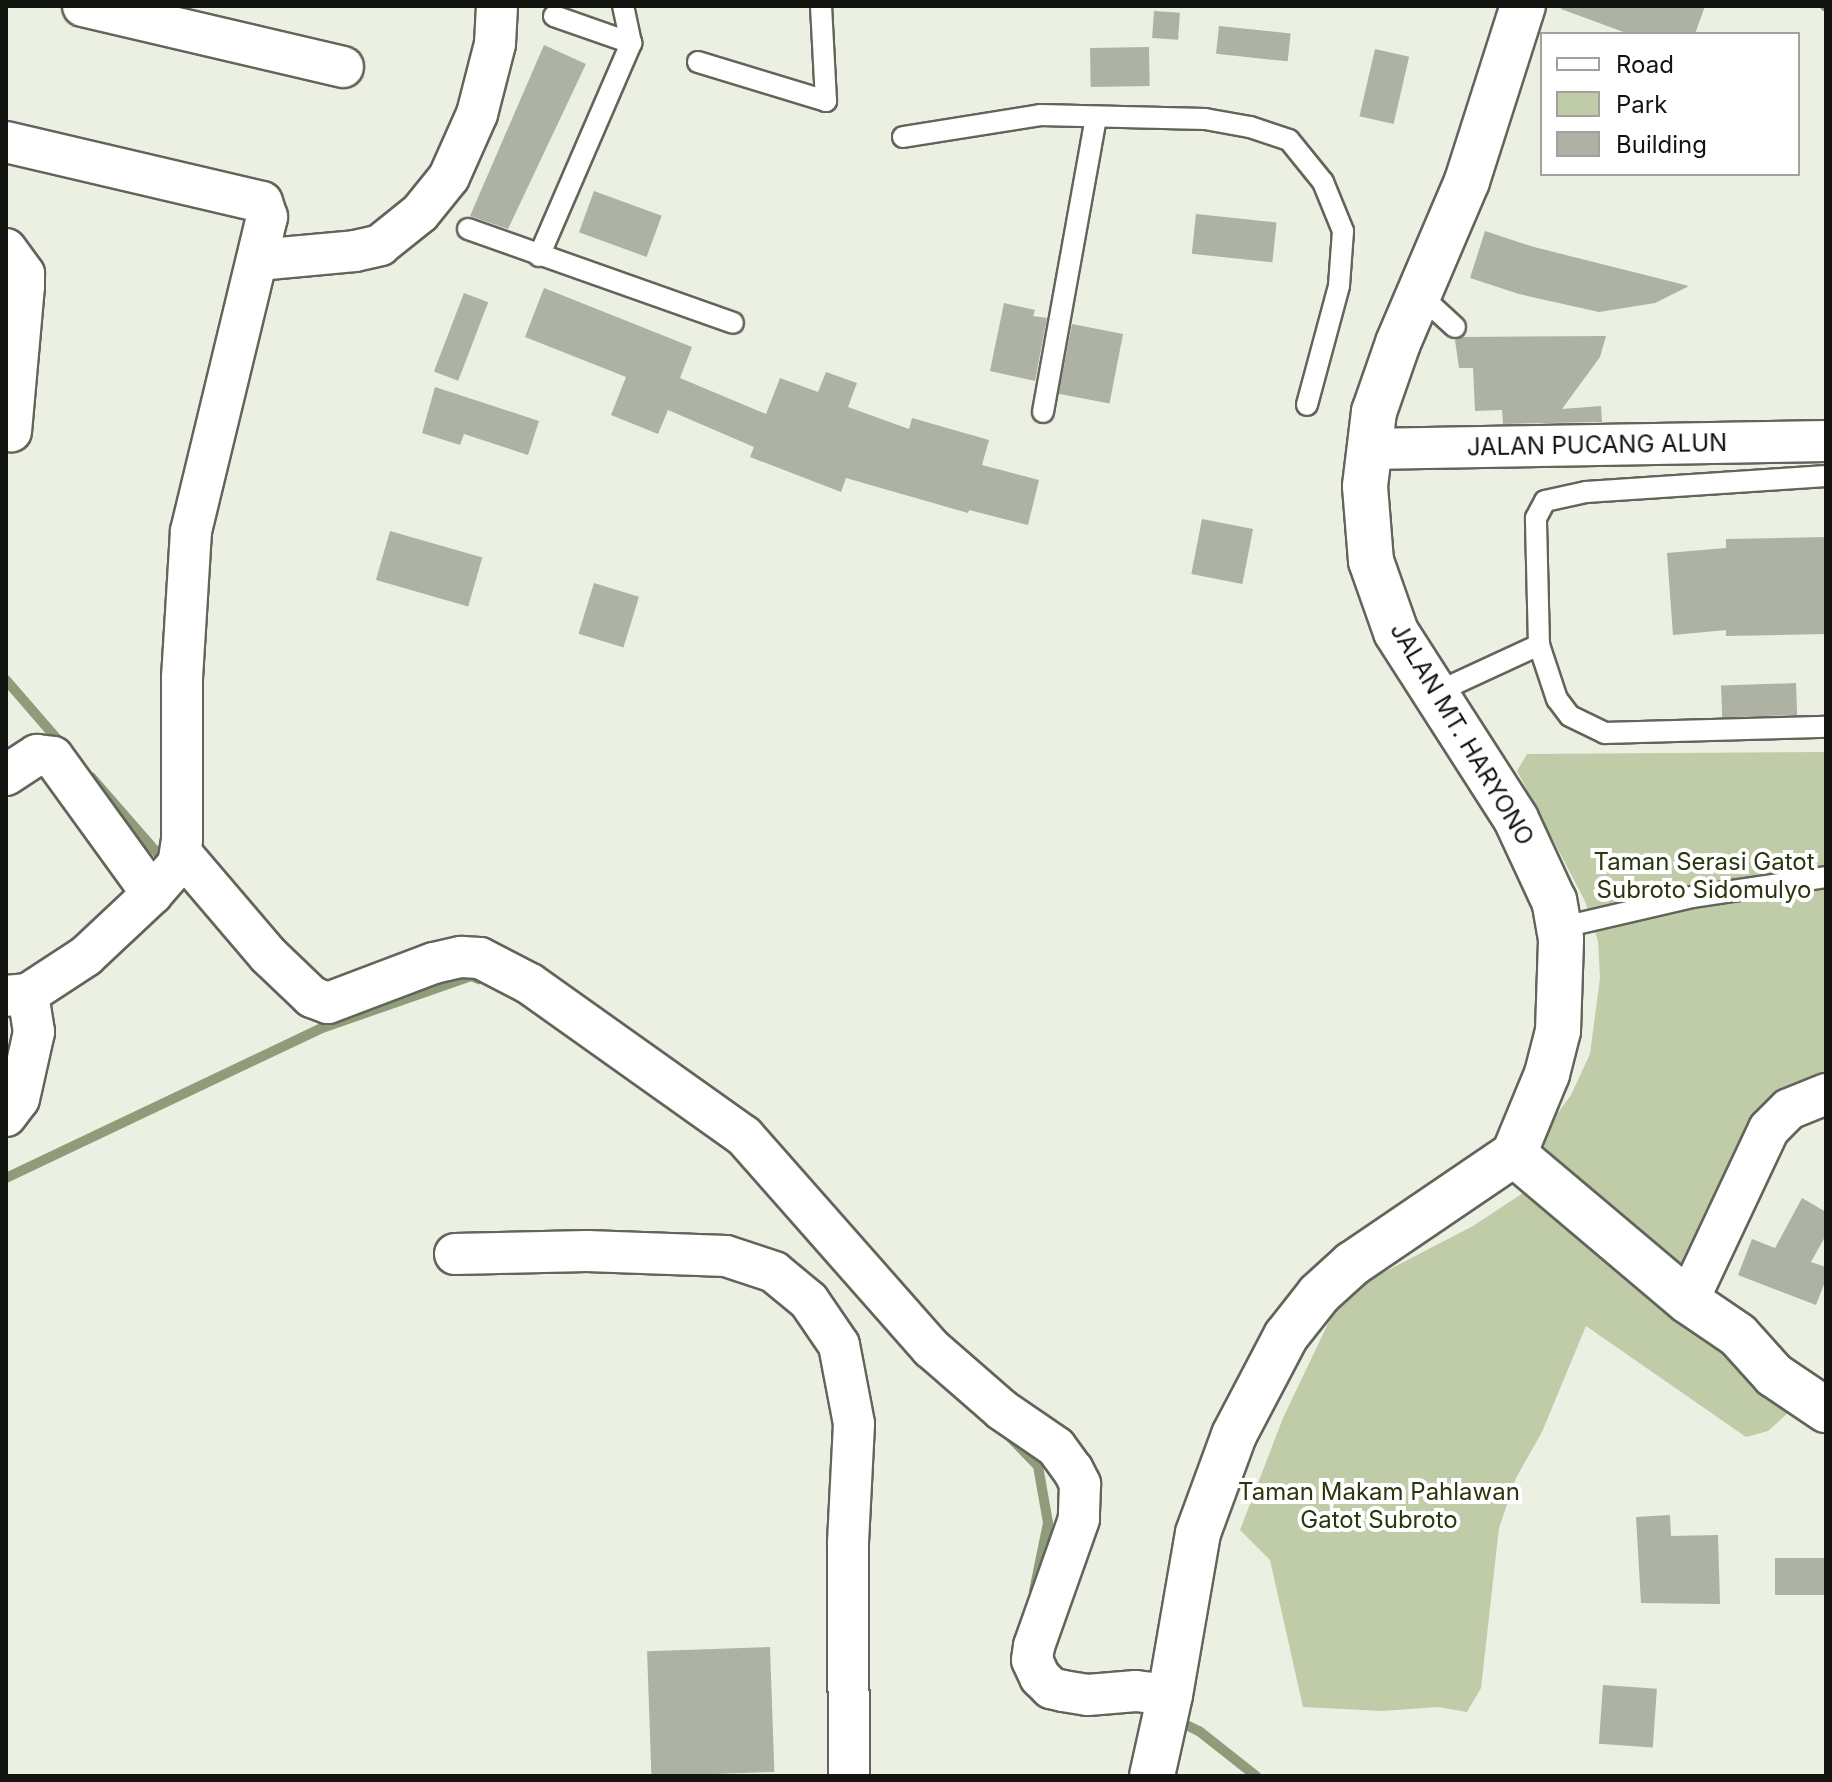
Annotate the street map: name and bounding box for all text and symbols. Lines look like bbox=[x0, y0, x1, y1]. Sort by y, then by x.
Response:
legend bbox=[1540, 32, 1800, 176]
text: Road bbox=[1616, 50, 1674, 79]
text: Park bbox=[1616, 90, 1667, 119]
text: Building bbox=[1616, 130, 1707, 159]
street label: JALAN PUCANG ALUN bbox=[1467, 428, 1727, 462]
street label: JALAN MT. HARYONO bbox=[1384, 618, 1540, 850]
park label: Taman Serasi Gatot Subroto Sidomulyo bbox=[1593, 848, 1815, 904]
park label: Taman Makam Pahlawan Gatot Subroto bbox=[1238, 1478, 1520, 1534]

